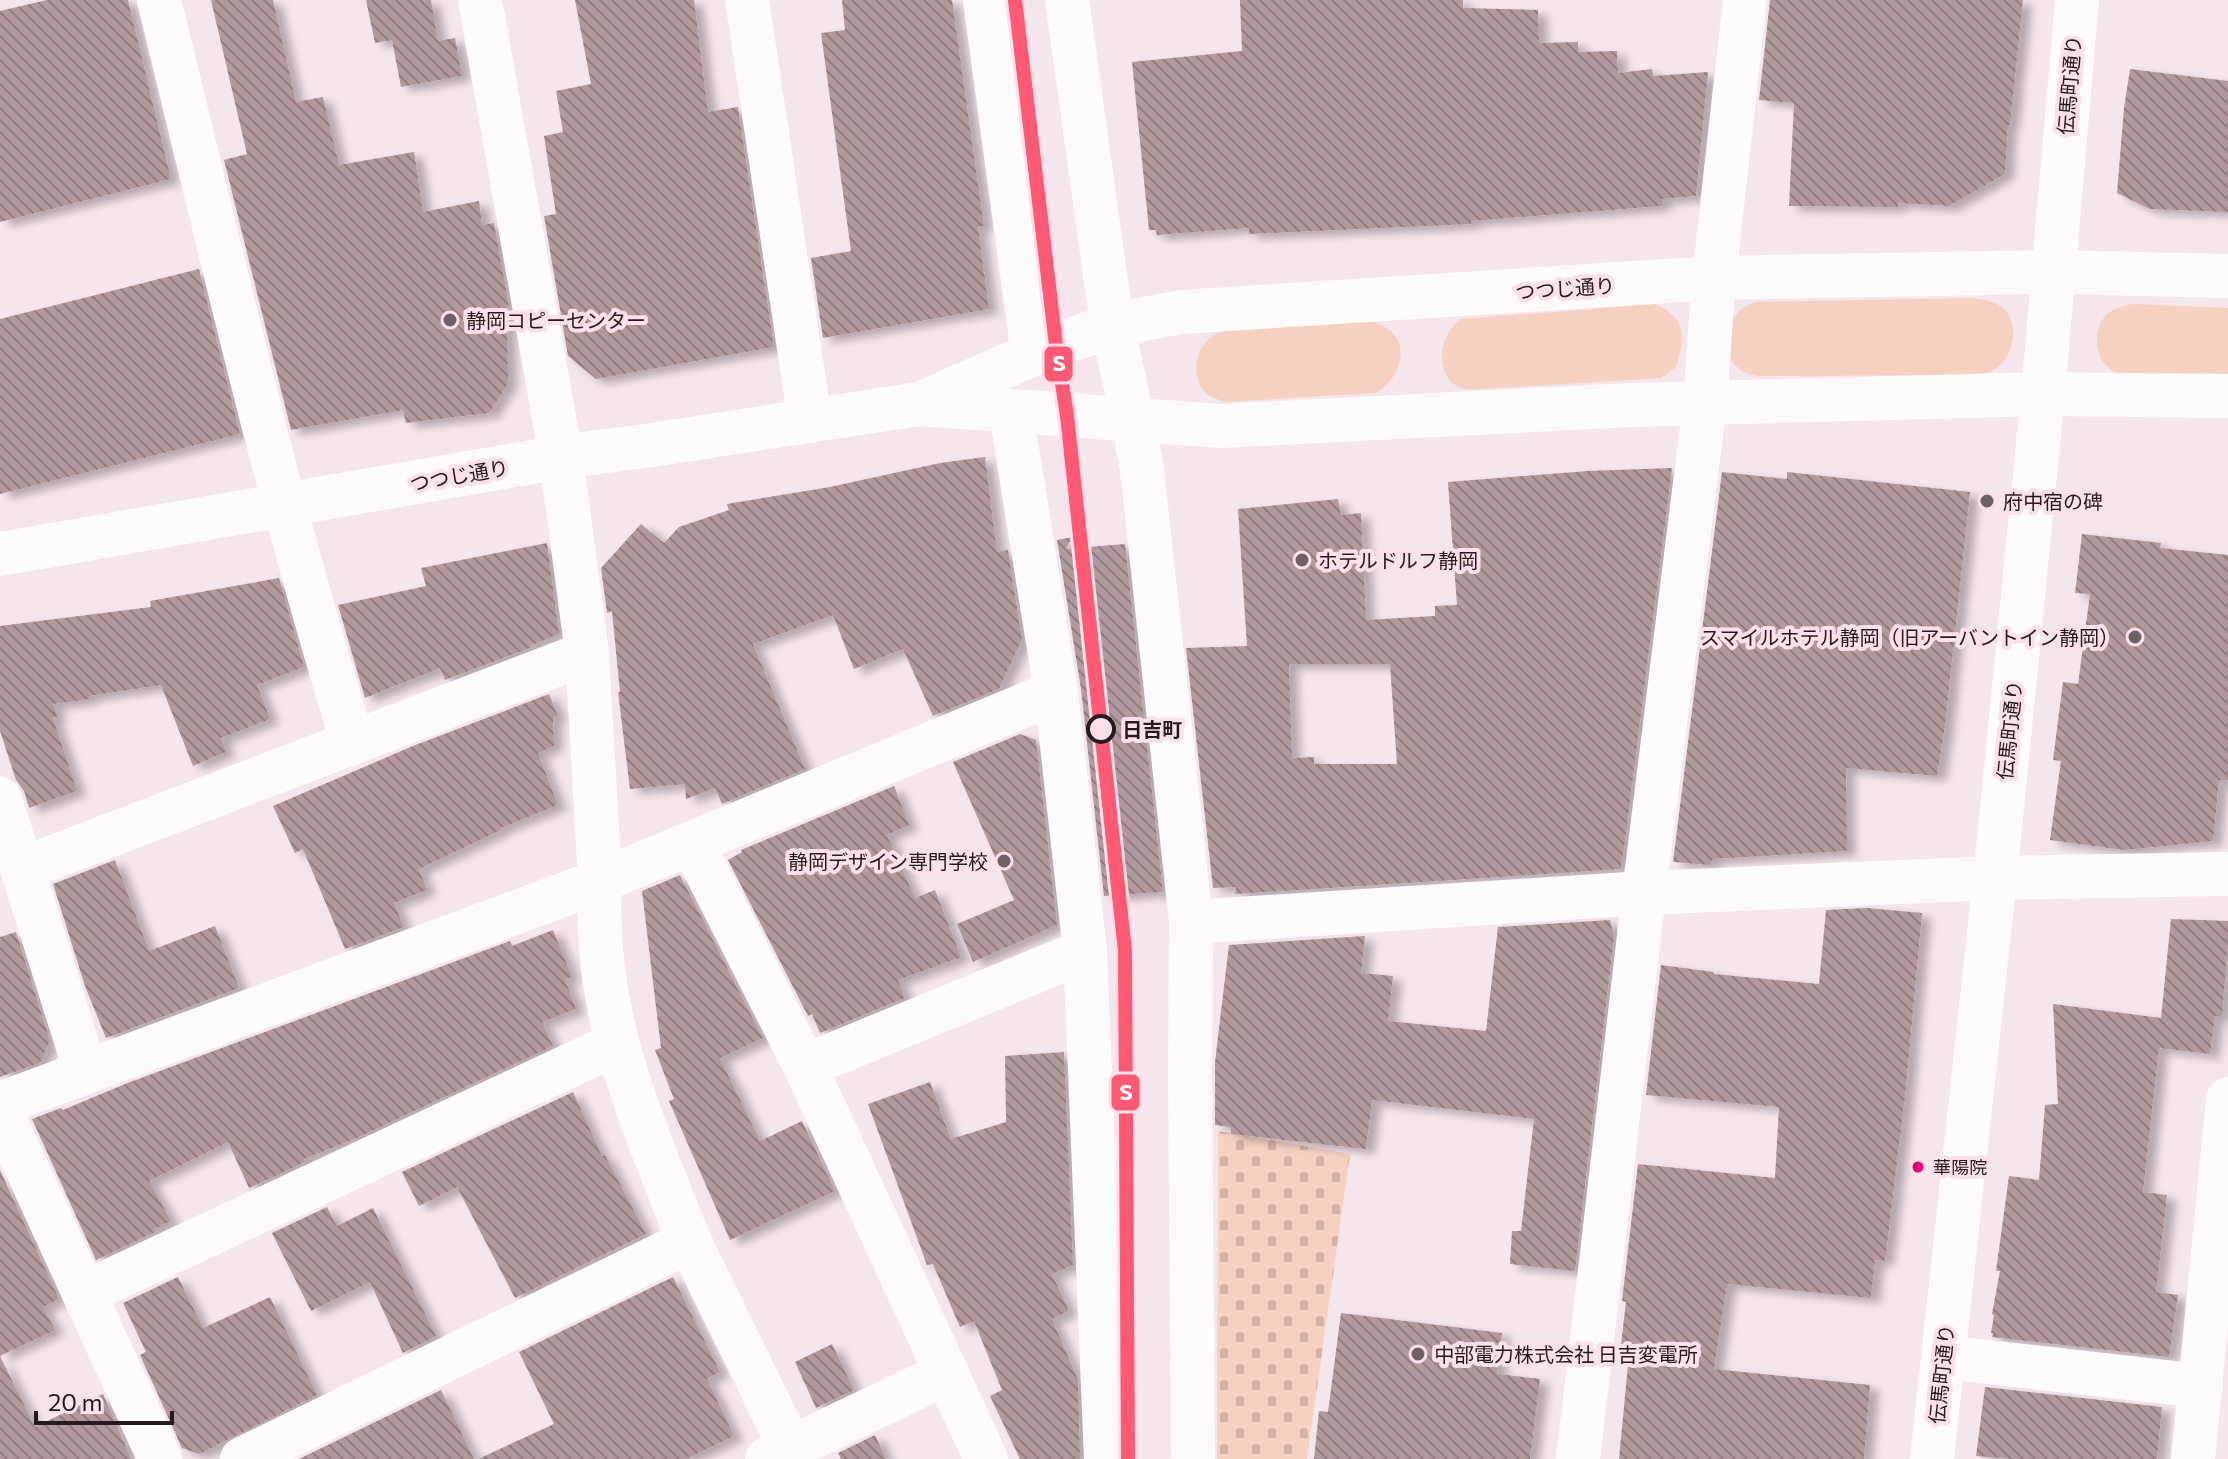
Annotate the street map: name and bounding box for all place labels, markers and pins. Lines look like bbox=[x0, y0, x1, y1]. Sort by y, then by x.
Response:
place label: 静岡コピーセンター bbox=[466, 308, 646, 332]
marker: 静岡コピーセンター bbox=[441, 311, 459, 329]
place label: 府中宿の碑 bbox=[2003, 489, 2103, 513]
marker: 府中宿の碑 bbox=[1978, 492, 1996, 510]
place label: ホテルドルフ静岡 bbox=[1318, 548, 1478, 572]
marker: ホテルドルフ静岡 bbox=[1293, 551, 1311, 569]
place label: スマイルホテル静岡（旧アーバントイン静岡） bbox=[1700, 625, 2119, 649]
marker: スマイルホテル静岡（旧アーバントイン静岡） bbox=[2126, 628, 2144, 646]
marker: 日吉町 bbox=[1087, 715, 1115, 743]
place label: 日吉町 bbox=[1122, 717, 1182, 741]
place label: 静岡デザイン専門学校 bbox=[788, 849, 988, 873]
marker: 静岡デザイン専門学校 bbox=[995, 852, 1013, 870]
place label: 華陽院 bbox=[1933, 1156, 1987, 1178]
marker: 華陽院 bbox=[1910, 1159, 1926, 1175]
place label: 中部電力株式会社 日吉変電所 bbox=[1434, 1342, 1698, 1366]
marker: 中部電力株式会社 日吉変電所 bbox=[1409, 1345, 1427, 1363]

